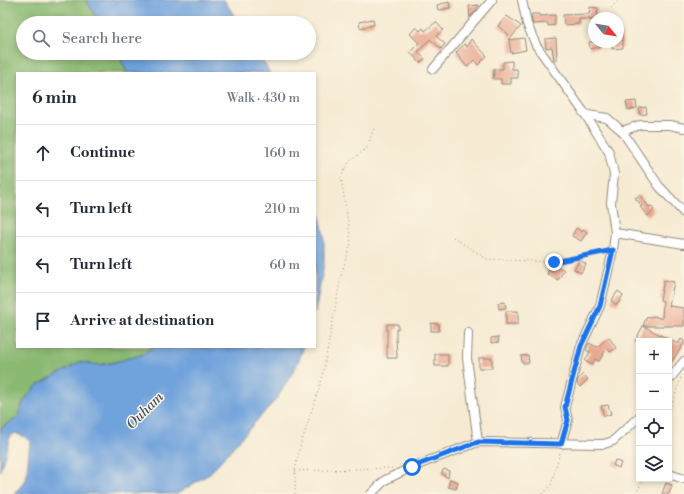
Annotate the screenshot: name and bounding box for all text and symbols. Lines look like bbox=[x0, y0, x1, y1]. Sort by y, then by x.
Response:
north arrow bbox=[588, 12, 624, 48]
search box bbox=[16, 16, 316, 60]
icon: search bbox=[30, 27, 52, 49]
text: Search here bbox=[62, 29, 142, 48]
text: 6 min bbox=[32, 87, 77, 109]
text: Walk · 430 m bbox=[227, 90, 300, 106]
icon: ahead bbox=[32, 142, 54, 164]
text: Continue bbox=[70, 143, 135, 162]
text: 160 m bbox=[264, 145, 300, 161]
icon: left bbox=[32, 198, 54, 220]
text: Turn left bbox=[70, 199, 132, 218]
text: 210 m bbox=[265, 201, 300, 217]
route end bbox=[545, 253, 563, 271]
icon: left bbox=[32, 254, 54, 276]
text: Turn left bbox=[70, 255, 132, 274]
text: 60 m bbox=[269, 257, 300, 273]
icon: arrive bbox=[32, 310, 54, 332]
text: Arrive at destination bbox=[70, 311, 214, 330]
map controls bbox=[636, 338, 672, 482]
button: + bbox=[636, 338, 672, 374]
button: − bbox=[636, 374, 672, 410]
water label: Ouham bbox=[122, 388, 168, 434]
button: locate bbox=[636, 410, 672, 446]
button: layers bbox=[636, 446, 672, 482]
route start bbox=[403, 458, 421, 476]

